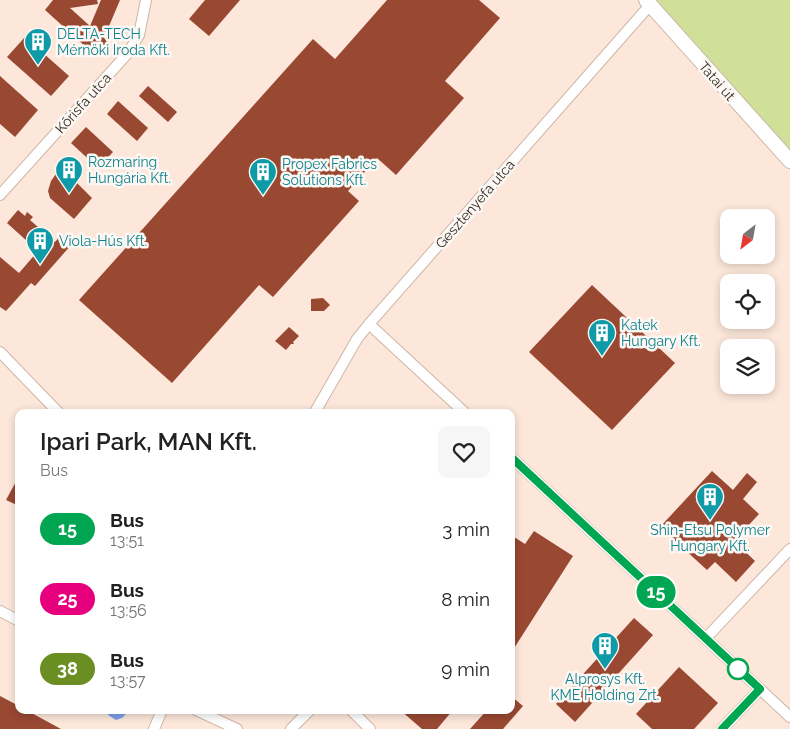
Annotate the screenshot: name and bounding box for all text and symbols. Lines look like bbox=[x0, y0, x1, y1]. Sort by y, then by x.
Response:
place label: DELTA-TECH Mérnöki Iroda Kft. bbox=[57, 26, 170, 58]
building icon: DELTA-TECH Mérnöki Iroda Kft. bbox=[23, 27, 53, 66]
street label: Tatai út bbox=[696, 58, 739, 104]
street label: Kőrisfa utca bbox=[52, 70, 114, 136]
place label: Rozmaring Hungária Kft. bbox=[88, 154, 171, 186]
building icon: Rozmaring Hungária Kft. bbox=[54, 155, 84, 194]
place label: Propex Fabrics Solutions Kft. bbox=[282, 156, 377, 188]
street label: Gesztenyefa utca bbox=[432, 156, 518, 252]
building icon: Propex Fabrics Solutions Kft. bbox=[248, 157, 278, 196]
north arrow bbox=[720, 209, 775, 264]
map controls bbox=[720, 209, 775, 394]
building icon: Viola-Hús Kft. bbox=[25, 226, 55, 265]
place label: Viola-Hús Kft. bbox=[59, 233, 147, 249]
button: locate bbox=[720, 274, 775, 329]
place label: Katek Hungary Kft. bbox=[621, 317, 701, 349]
building icon: Katek Hungary Kft. bbox=[587, 318, 617, 357]
button: layers bbox=[720, 339, 775, 394]
button: heart bbox=[438, 426, 490, 478]
text: Ipari Park, MAN Kft. bbox=[40, 427, 257, 456]
text: Bus bbox=[40, 461, 68, 480]
building icon: Shin-Etsu Polymer Hungary Kft. bbox=[695, 482, 725, 521]
text: Bus bbox=[110, 509, 144, 531]
text: 15 bbox=[58, 518, 77, 539]
text: 3 min bbox=[442, 518, 490, 540]
place label: Shin-Etsu Polymer Hungary Kft. bbox=[650, 522, 770, 554]
text: 13:51 bbox=[110, 531, 144, 550]
line badge: 15 bbox=[634, 576, 678, 608]
text: Bus bbox=[110, 579, 144, 601]
text: 15 bbox=[647, 581, 665, 602]
text: 25 bbox=[57, 588, 78, 609]
text: 8 min bbox=[441, 588, 490, 610]
text: 13:56 bbox=[110, 601, 147, 620]
building icon: Alprosys Kft. KME Holding Zrt. bbox=[590, 631, 620, 670]
text: Bus bbox=[110, 649, 144, 671]
text: 38 bbox=[57, 658, 78, 679]
text: 9 min bbox=[441, 658, 490, 680]
unlabelled marker bbox=[727, 658, 749, 680]
text: 13:57 bbox=[110, 671, 146, 690]
place label: Alprosys Kft. KME Holding Zrt. bbox=[551, 671, 659, 703]

